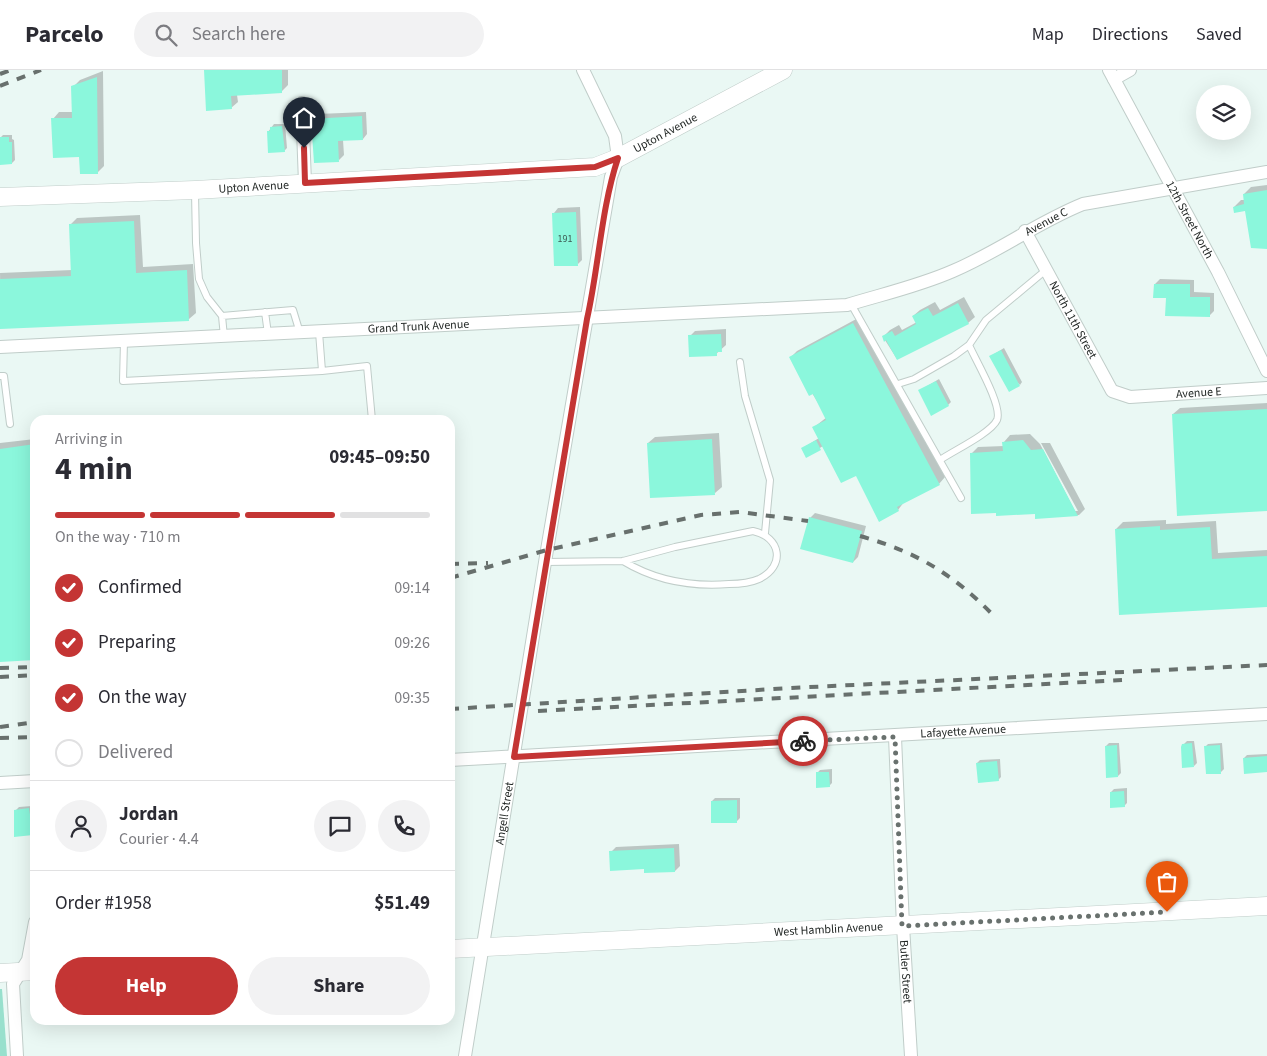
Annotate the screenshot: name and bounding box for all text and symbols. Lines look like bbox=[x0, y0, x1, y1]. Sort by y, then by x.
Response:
search box bbox=[134, 12, 484, 57]
text: Parcelo bbox=[25, 17, 104, 52]
icon: search bbox=[152, 21, 180, 49]
text: Search here bbox=[192, 21, 285, 48]
text: Map bbox=[1032, 22, 1064, 47]
text: Directions bbox=[1092, 22, 1168, 47]
text: Saved bbox=[1196, 22, 1242, 47]
map controls bbox=[1196, 85, 1251, 140]
button: layers bbox=[1196, 85, 1251, 140]
pin bbox=[283, 97, 325, 148]
icon: home bbox=[290, 104, 318, 132]
street label: Upton Avenue bbox=[630, 109, 700, 157]
street label: Upton Avenue bbox=[218, 176, 290, 197]
street label: 12th Street North bbox=[1162, 178, 1218, 262]
street label: Avenue C bbox=[1022, 203, 1071, 240]
house number: 191 bbox=[558, 232, 572, 246]
street label: North 11th Street bbox=[1045, 278, 1101, 362]
street label: Grand Trunk Avenue bbox=[367, 315, 470, 337]
street label: Avenue E bbox=[1175, 383, 1222, 402]
text: Arriving in bbox=[55, 428, 123, 450]
text: 09:45–09:50 bbox=[329, 444, 430, 471]
text: 4 min bbox=[55, 446, 133, 492]
text: On the way · 710 m bbox=[55, 526, 180, 548]
icon: check bbox=[55, 574, 83, 602]
text: Confirmed bbox=[98, 574, 182, 601]
text: 09:14 bbox=[394, 577, 430, 599]
icon: check bbox=[55, 629, 83, 657]
text: Preparing bbox=[98, 629, 176, 656]
text: 09:26 bbox=[394, 632, 430, 654]
icon: check bbox=[55, 684, 83, 712]
text: On the way bbox=[98, 684, 187, 711]
text: 09:35 bbox=[394, 687, 430, 709]
courier bbox=[778, 716, 828, 766]
street label: Lafayette Avenue bbox=[920, 720, 1007, 742]
icon: bike bbox=[789, 727, 817, 755]
text: Delivered bbox=[98, 739, 173, 766]
street label: Angell Street bbox=[491, 780, 518, 846]
button: person bbox=[55, 800, 107, 852]
button: chat bbox=[314, 800, 366, 852]
button: phone bbox=[378, 800, 430, 852]
text: Jordan bbox=[119, 801, 178, 828]
text: Courier · 4.4 bbox=[119, 828, 199, 850]
pin bbox=[1146, 861, 1188, 912]
icon: bag bbox=[1153, 868, 1181, 896]
text: Order #1958 bbox=[55, 890, 152, 917]
text: $51.49 bbox=[374, 890, 430, 917]
street label: West Hamblin Avenue bbox=[774, 918, 883, 940]
street label: Butler Street bbox=[895, 940, 916, 1004]
button: Help bbox=[55, 957, 238, 1015]
button: Share bbox=[248, 957, 430, 1015]

